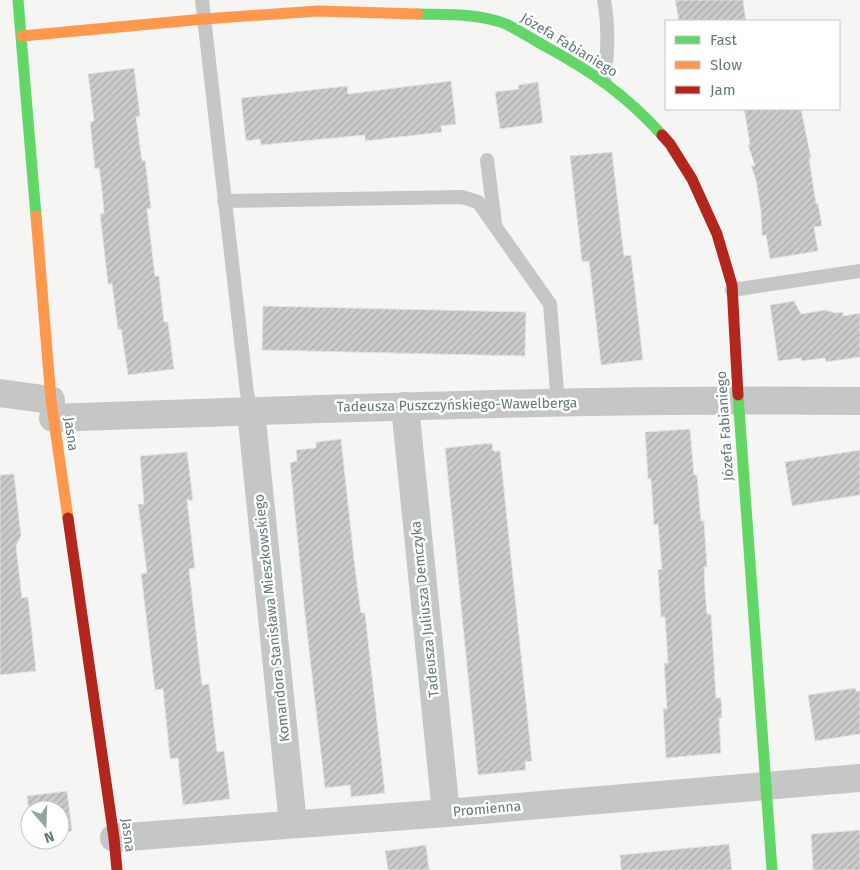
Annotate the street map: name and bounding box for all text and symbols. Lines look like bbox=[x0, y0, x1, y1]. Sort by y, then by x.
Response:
street label: Józefa Fabianiego bbox=[517, 9, 621, 81]
legend bbox=[665, 20, 840, 110]
text: Fast bbox=[710, 31, 737, 49]
text: Slow bbox=[710, 56, 742, 74]
text: Jam bbox=[710, 81, 736, 99]
street label: Józefa Fabianiego bbox=[713, 370, 737, 482]
street label: Tadeusza Puszczyńskiego-Wawelberga bbox=[336, 394, 578, 416]
street label: Jasna bbox=[60, 416, 82, 452]
street label: Komandora Stanisława Mieszkowskiego bbox=[251, 493, 293, 743]
street label: Tadeusza Juliusza Demczyka bbox=[407, 520, 443, 698]
street label: Promienna bbox=[452, 798, 522, 820]
north arrow bbox=[20, 800, 70, 850]
street label: Jasna bbox=[117, 817, 139, 853]
text: N bbox=[42, 827, 56, 846]

